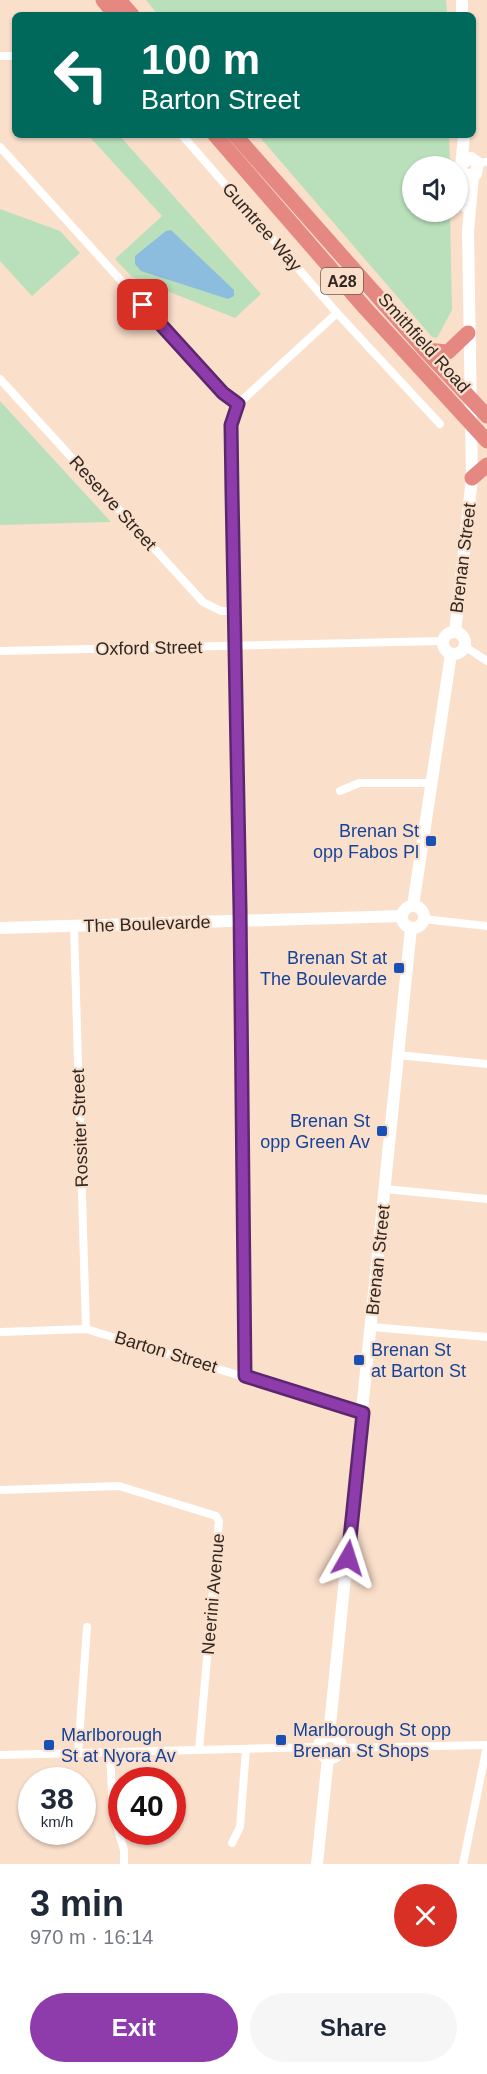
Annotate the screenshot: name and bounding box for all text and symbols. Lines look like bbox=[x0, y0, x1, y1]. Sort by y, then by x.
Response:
icon: left bbox=[42, 36, 120, 114]
text: 100 m bbox=[141, 36, 260, 83]
text: Barton Street bbox=[141, 85, 300, 115]
map controls bbox=[402, 156, 468, 222]
button: sound bbox=[402, 156, 468, 222]
street label: Gumtree Way bbox=[218, 179, 306, 275]
road number: A28 bbox=[321, 268, 363, 294]
pin bbox=[117, 279, 168, 330]
icon: arrive bbox=[126, 288, 159, 321]
street label: Smithfield Road bbox=[374, 289, 474, 397]
street label: Reserve Street bbox=[65, 452, 161, 554]
street label: Brenan Street bbox=[446, 502, 480, 614]
street label: Oxford Street bbox=[95, 637, 203, 659]
place label: Brenan St opp Fabos Pl bbox=[313, 821, 419, 862]
marker: Brenan St opp Fabos Pl bbox=[424, 834, 438, 848]
street label: The Boulevarde bbox=[83, 912, 211, 936]
place label: Brenan St at The Boulevarde bbox=[260, 948, 387, 989]
marker: Brenan St at The Boulevarde bbox=[392, 961, 406, 975]
street label: Rossiter Street bbox=[68, 1068, 92, 1188]
place label: Brenan St opp Green Av bbox=[260, 1111, 370, 1152]
marker: Brenan St opp Green Av bbox=[375, 1124, 389, 1138]
street label: Brenan Street bbox=[362, 1204, 394, 1316]
street label: Barton Street bbox=[112, 1327, 220, 1377]
place label: Brenan St at Barton St bbox=[371, 1340, 466, 1381]
marker: Brenan St at Barton St bbox=[352, 1353, 366, 1367]
position arrow bbox=[316, 1526, 380, 1590]
street label: Neerini Avenue bbox=[198, 1532, 228, 1656]
place label: Marlborough St opp Brenan St Shops bbox=[293, 1720, 451, 1761]
place label: Marlborough St at Nyora Av bbox=[61, 1725, 176, 1766]
marker: Marlborough St opp Brenan St Shops bbox=[274, 1733, 288, 1747]
marker: Marlborough St at Nyora Av bbox=[42, 1738, 56, 1752]
speed limit sign: 40 bbox=[108, 1767, 186, 1845]
text: 38 bbox=[40, 1782, 74, 1815]
text: km/h bbox=[41, 1813, 73, 1830]
text: 3 min bbox=[30, 1883, 124, 1924]
button: close bbox=[394, 1884, 457, 1947]
text: 970 m · 16:14 bbox=[30, 1926, 153, 1948]
button: Exit bbox=[30, 1993, 238, 2062]
button: Share bbox=[250, 1993, 457, 2062]

